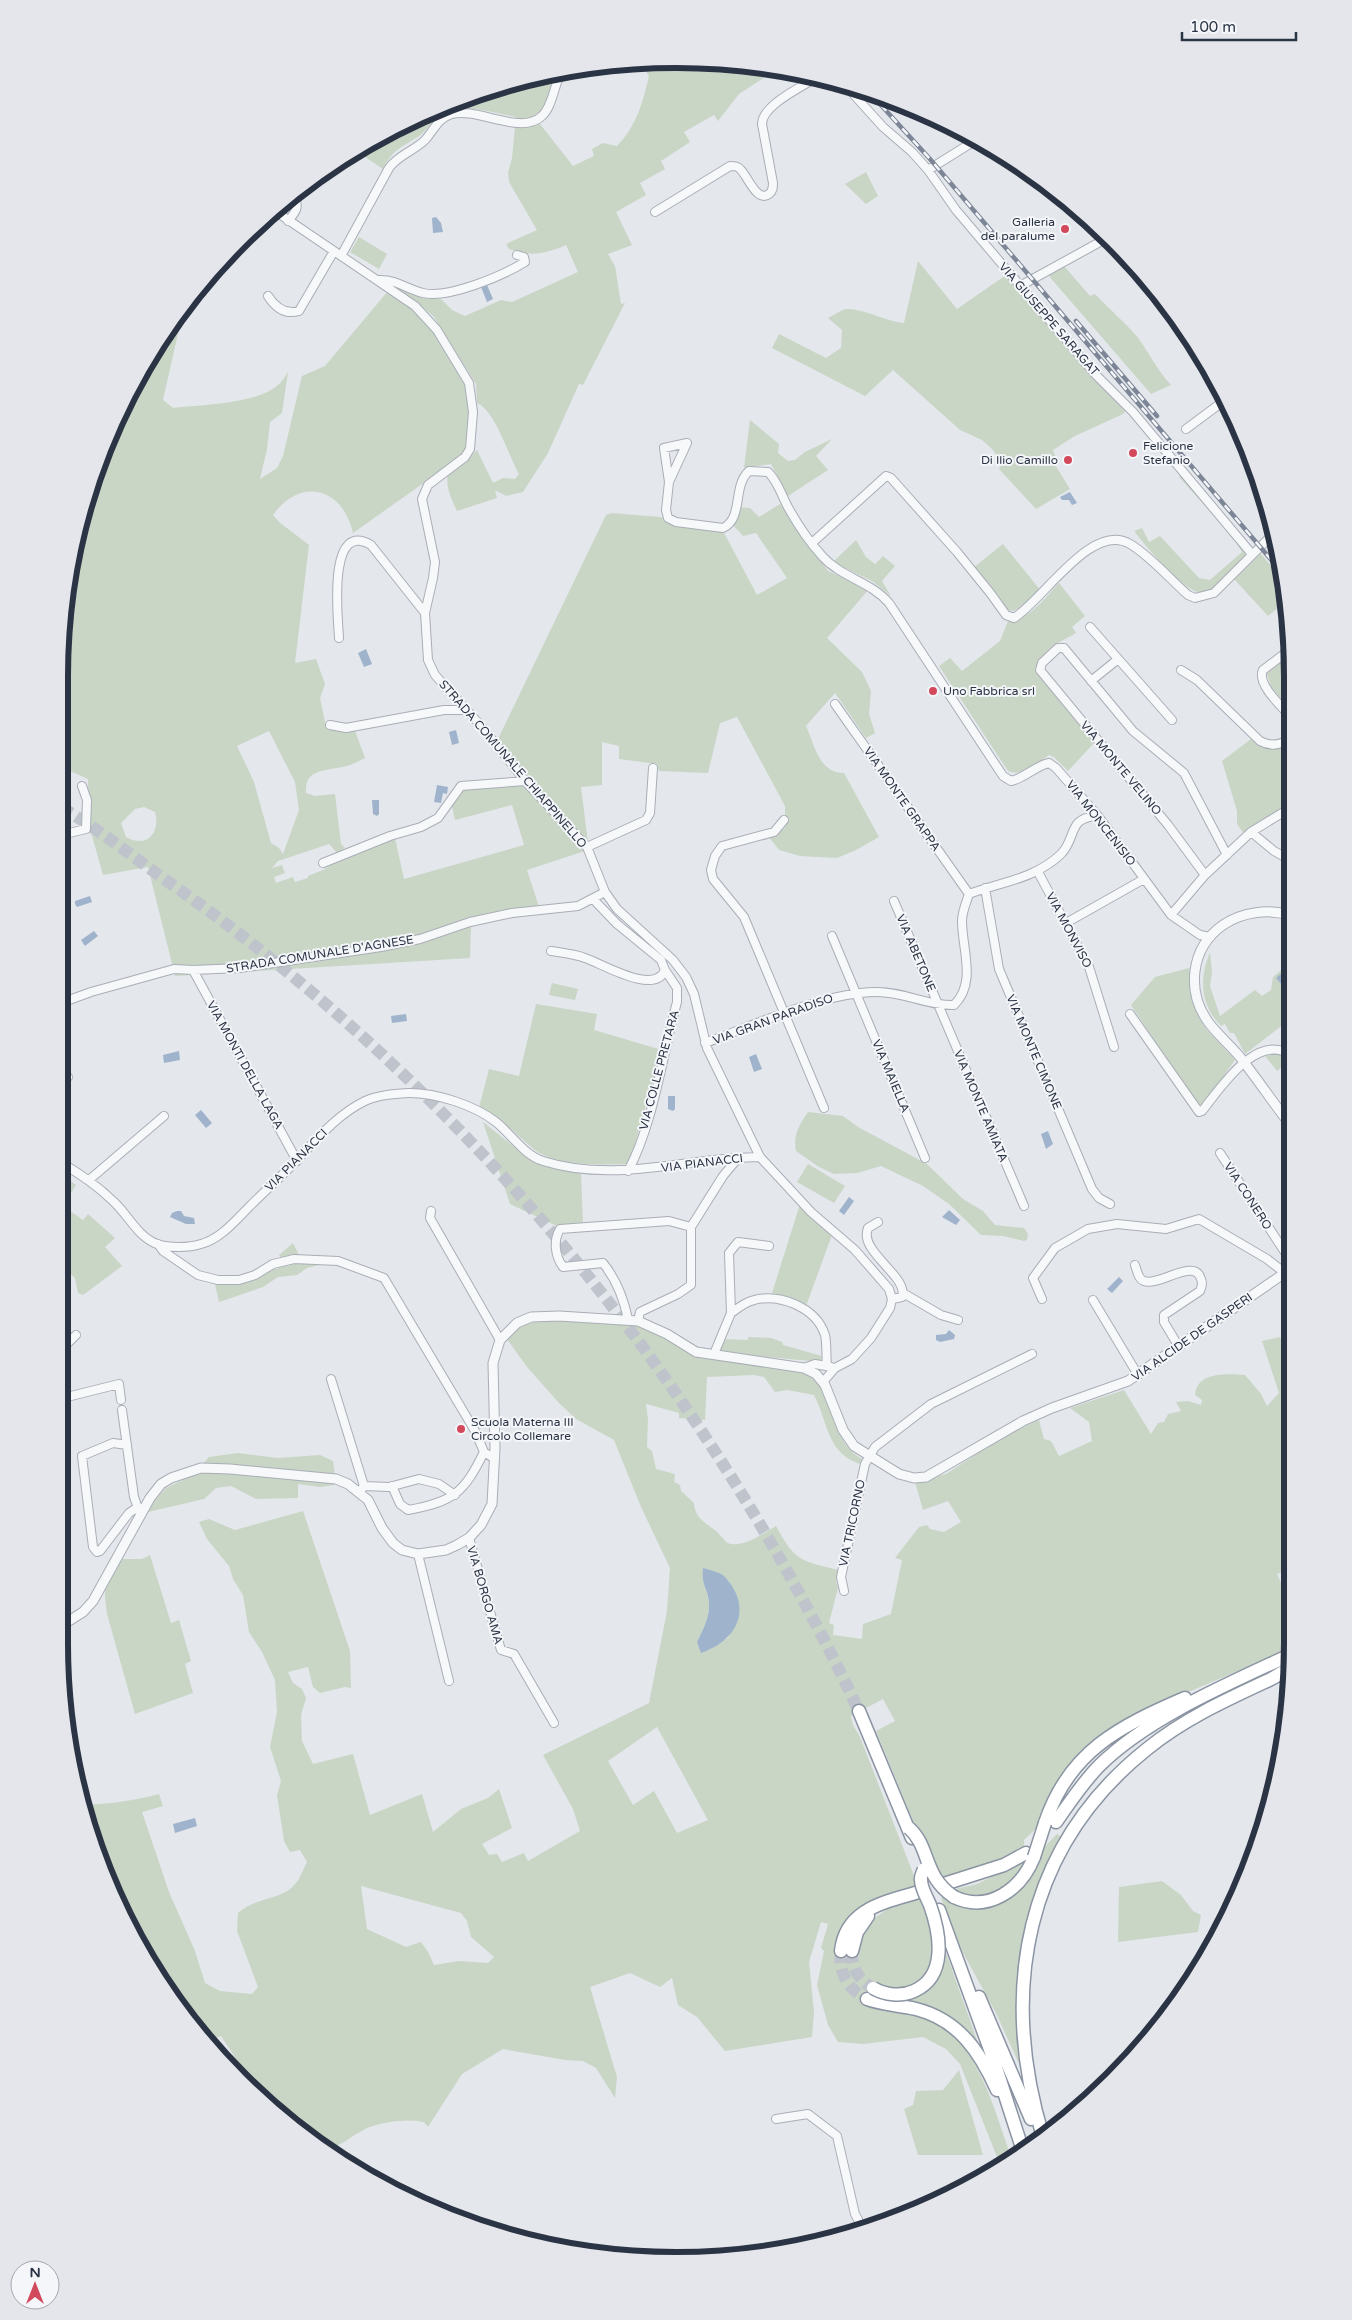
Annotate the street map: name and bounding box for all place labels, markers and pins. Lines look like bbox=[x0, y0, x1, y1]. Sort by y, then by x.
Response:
place label: Galleria del paralume bbox=[981, 215, 1055, 243]
marker: Galleria del paralume bbox=[1059, 223, 1071, 235]
place label: Felicione Stefanio bbox=[1143, 439, 1194, 467]
marker: Felicione Stefanio bbox=[1127, 447, 1139, 459]
place label: Di Ilio Camillo bbox=[981, 453, 1058, 467]
marker: Di Ilio Camillo bbox=[1062, 454, 1074, 466]
place label: Uno Fabbrica srl bbox=[943, 684, 1035, 698]
marker: Uno Fabbrica srl bbox=[927, 685, 939, 697]
place label: Scuola Materna III Circolo Collemare bbox=[471, 1415, 574, 1443]
marker: Scuola Materna III Circolo Collemare bbox=[455, 1423, 467, 1435]

